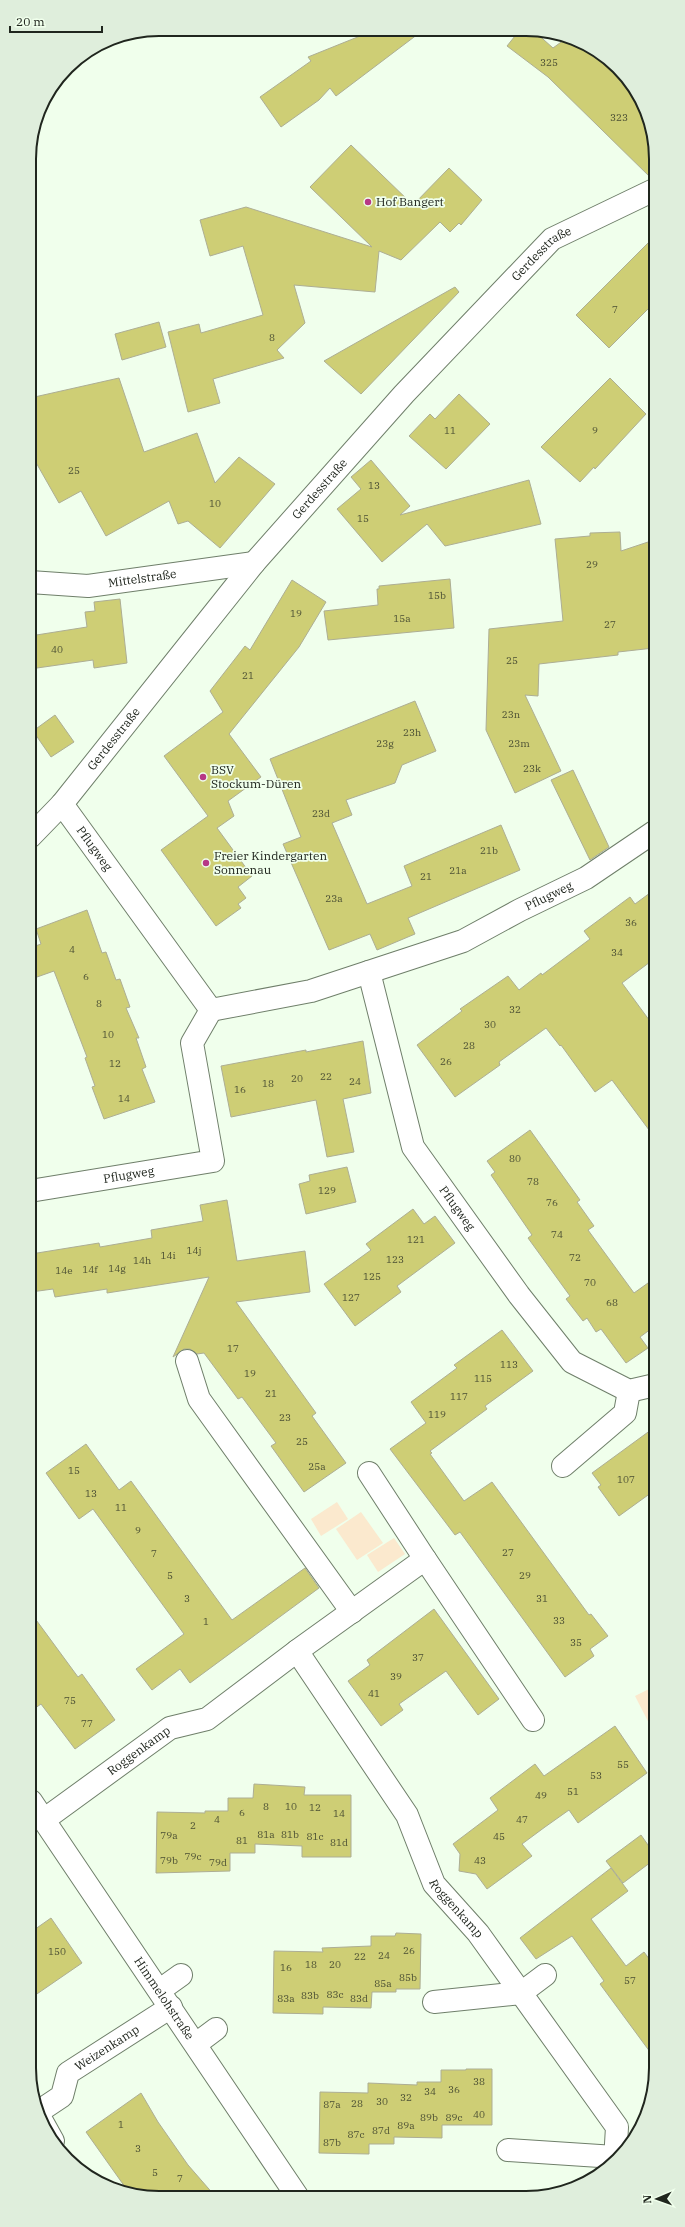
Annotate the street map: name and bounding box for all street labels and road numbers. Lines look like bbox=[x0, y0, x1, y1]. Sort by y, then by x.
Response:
street label: Gerdesstraße bbox=[508, 223, 574, 284]
street label: Gerdesstraße bbox=[288, 455, 350, 522]
street label: Mittelstraße bbox=[107, 566, 177, 590]
street label: Gerdesstraße bbox=[84, 704, 143, 773]
street label: Pflugweg bbox=[74, 823, 116, 874]
street label: Pflugweg bbox=[522, 877, 575, 914]
street label: Pflugweg bbox=[102, 1163, 156, 1186]
street label: Pflugweg bbox=[436, 1183, 479, 1234]
street label: Roggenkamp bbox=[104, 1722, 173, 1778]
street label: Roggenkamp bbox=[426, 1877, 487, 1940]
street label: Himmelohstraße bbox=[131, 1954, 198, 2042]
street label: Weizenkamp bbox=[72, 2021, 142, 2074]

